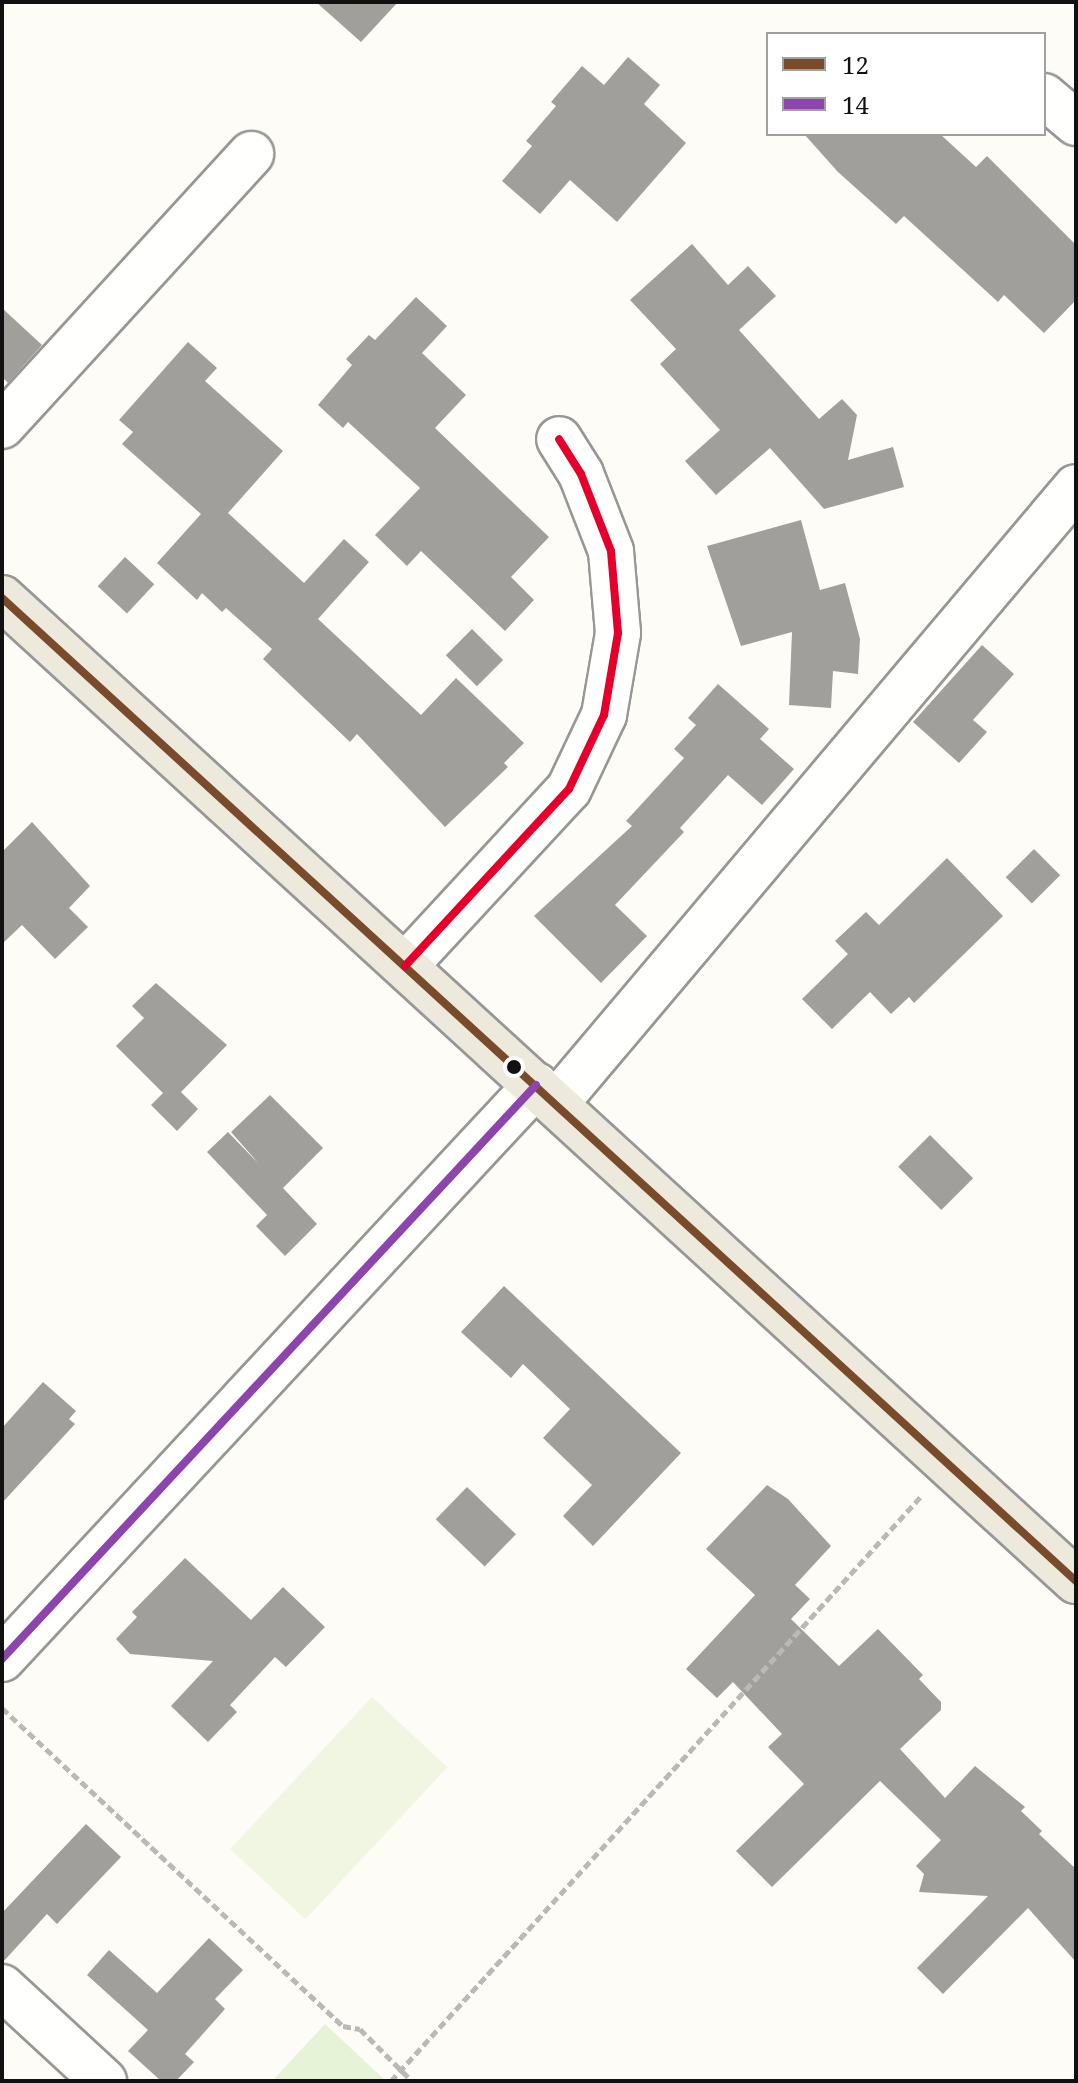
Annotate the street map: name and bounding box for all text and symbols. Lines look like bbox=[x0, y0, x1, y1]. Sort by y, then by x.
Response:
legend bbox=[766, 32, 1046, 136]
text: 12 bbox=[842, 48, 869, 81]
text: 14 bbox=[842, 88, 869, 121]
unlabelled marker bbox=[506, 1059, 522, 1075]

